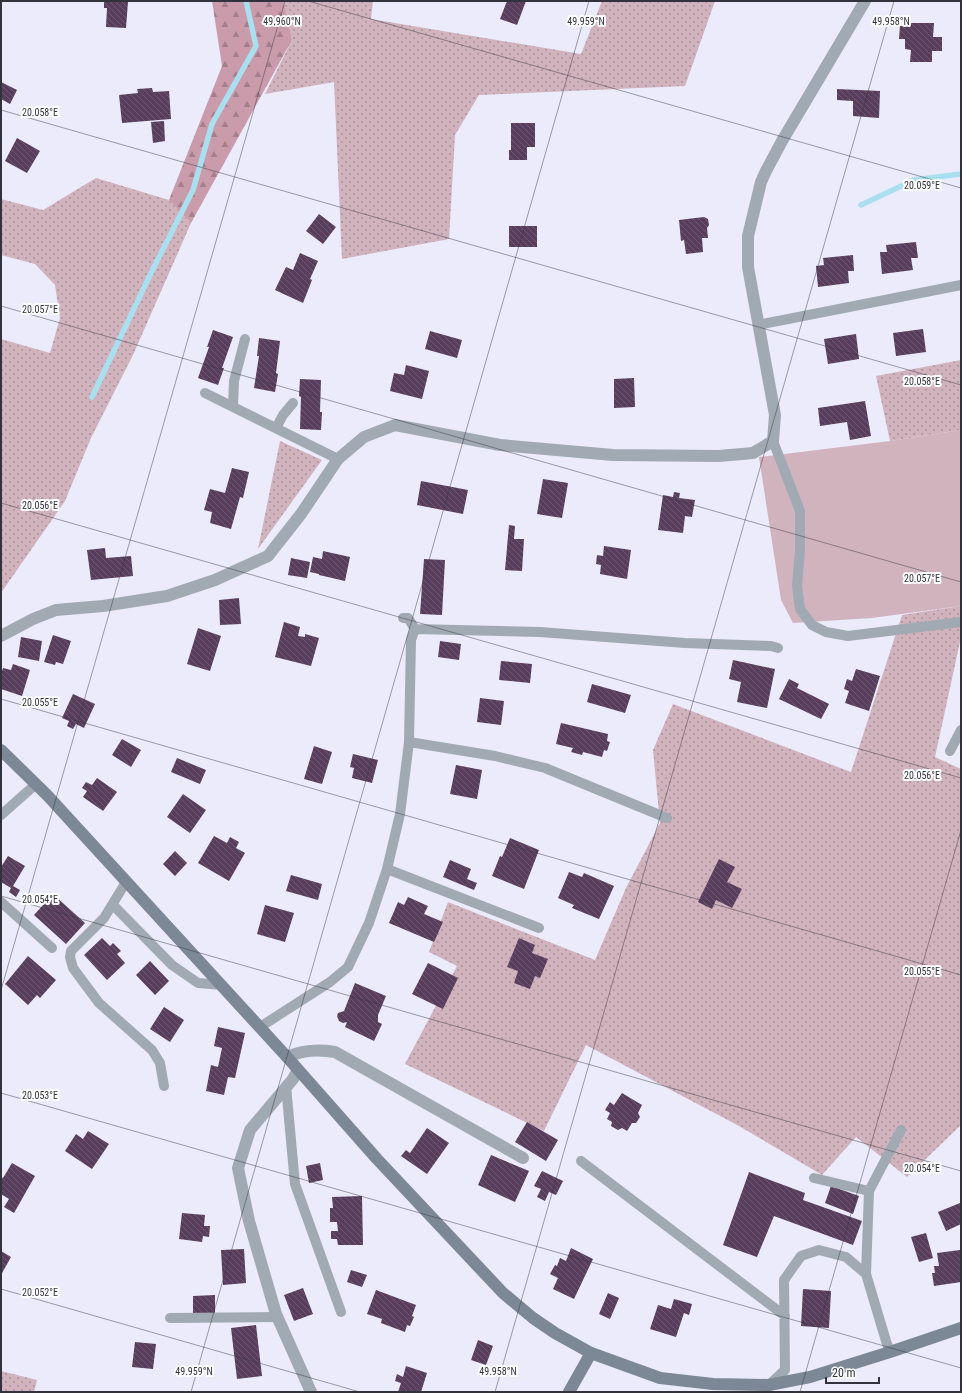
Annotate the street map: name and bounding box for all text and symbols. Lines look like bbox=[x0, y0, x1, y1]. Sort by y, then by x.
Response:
text: 49.960°N bbox=[263, 16, 301, 27]
text: 49.959°N bbox=[567, 16, 605, 27]
text: 49.958°N bbox=[872, 16, 910, 27]
text: 20.058°E bbox=[22, 107, 58, 118]
text: 20.059°E bbox=[904, 180, 940, 191]
text: 20.057°E bbox=[22, 304, 58, 315]
text: 20.058°E bbox=[904, 376, 940, 387]
text: 20.056°E bbox=[22, 500, 58, 511]
text: 20.057°E bbox=[904, 573, 940, 584]
text: 20.055°E bbox=[22, 697, 58, 708]
text: 20.056°E bbox=[904, 770, 940, 781]
text: 20.054°E bbox=[22, 894, 58, 905]
text: 20.055°E bbox=[904, 966, 940, 977]
text: 20.053°E bbox=[22, 1090, 58, 1101]
text: 20.054°E bbox=[904, 1163, 940, 1174]
text: 20.052°E bbox=[22, 1287, 58, 1298]
scale bar bbox=[826, 1359, 879, 1385]
text: 49.959°N bbox=[175, 1366, 213, 1377]
text: 49.958°N bbox=[479, 1366, 517, 1377]
text: 20 m bbox=[832, 1366, 856, 1380]

